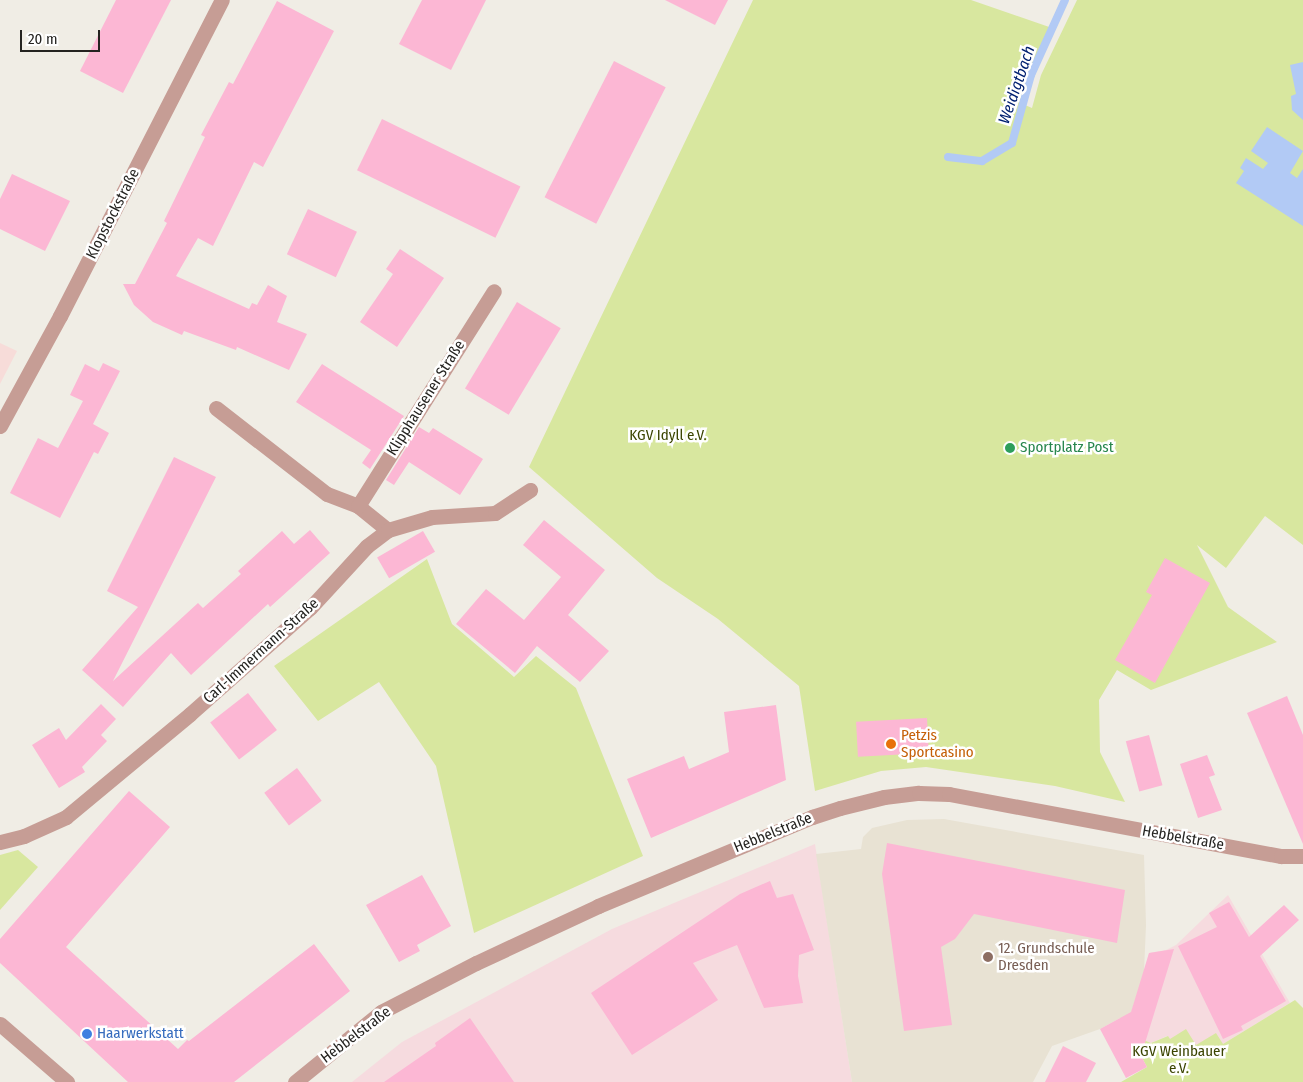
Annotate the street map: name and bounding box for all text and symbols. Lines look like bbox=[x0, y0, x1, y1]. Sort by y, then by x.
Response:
scale bar bbox=[22, 20, 102, 52]
text: 20 m bbox=[28, 30, 58, 48]
water label: Weidigtbach bbox=[995, 43, 1039, 127]
street label: Klopstockstraße bbox=[83, 166, 143, 262]
street label: Klipphausener Straße bbox=[383, 337, 469, 459]
park label: KGV Idyll e.V. bbox=[629, 427, 707, 445]
place label: Sportplatz Post bbox=[1020, 439, 1114, 457]
marker: Sportplatz Post bbox=[1004, 442, 1016, 454]
street label: Carl-Immermann-Straße bbox=[200, 595, 322, 707]
place label: Petzis Sportcasino bbox=[901, 726, 974, 761]
marker: Petzis Sportcasino bbox=[885, 738, 897, 750]
street label: Hebbelstraße bbox=[731, 809, 815, 857]
street label: Hebbelstraße bbox=[1141, 822, 1225, 854]
place label: 12. Grundschule Dresden bbox=[998, 939, 1095, 974]
marker: 12. Grundschule Dresden bbox=[982, 951, 994, 963]
street label: Hebbelstraße bbox=[318, 1003, 394, 1067]
place label: Haarwerkstatt bbox=[97, 1025, 184, 1043]
marker: Haarwerkstatt bbox=[81, 1028, 93, 1040]
park label: KGV Weinbauer e.V. bbox=[1132, 1042, 1226, 1077]

